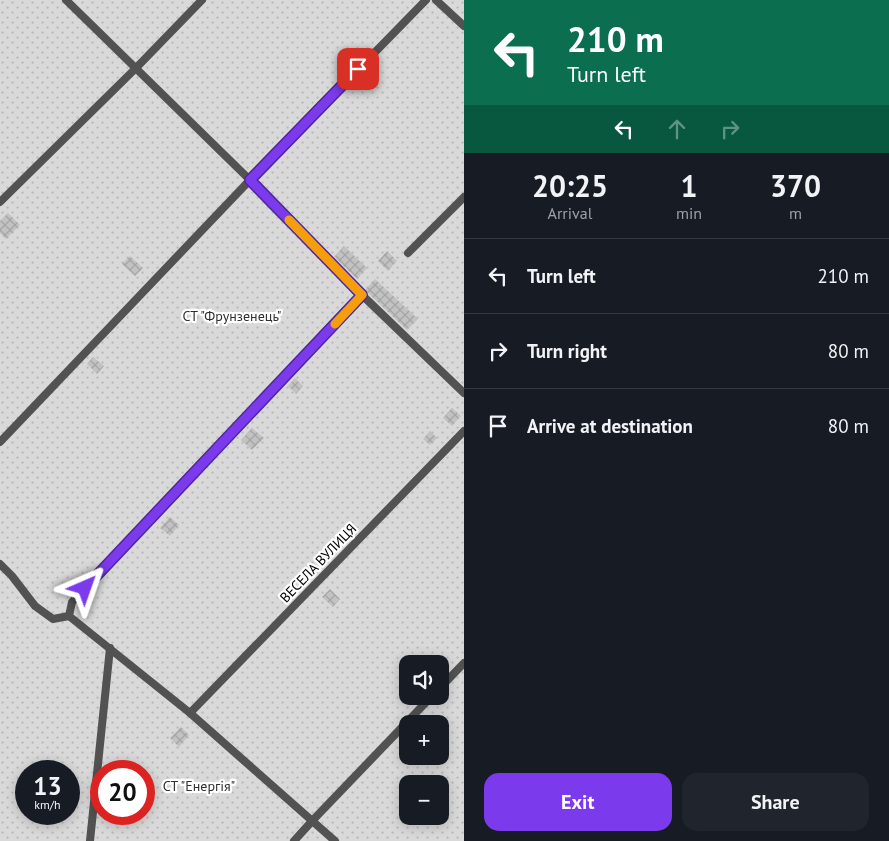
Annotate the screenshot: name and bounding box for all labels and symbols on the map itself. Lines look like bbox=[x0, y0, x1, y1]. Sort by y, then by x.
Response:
pin bbox=[337, 48, 379, 90]
park label: СТ "Фрунзенець" bbox=[182, 307, 282, 325]
street label: ВЕСЕЛА ВУЛИЦЯ bbox=[276, 520, 360, 606]
position arrow bbox=[58, 561, 110, 613]
speed limit sign: 20 bbox=[90, 760, 155, 825]
park label: СТ "Енергія" bbox=[163, 777, 235, 795]

